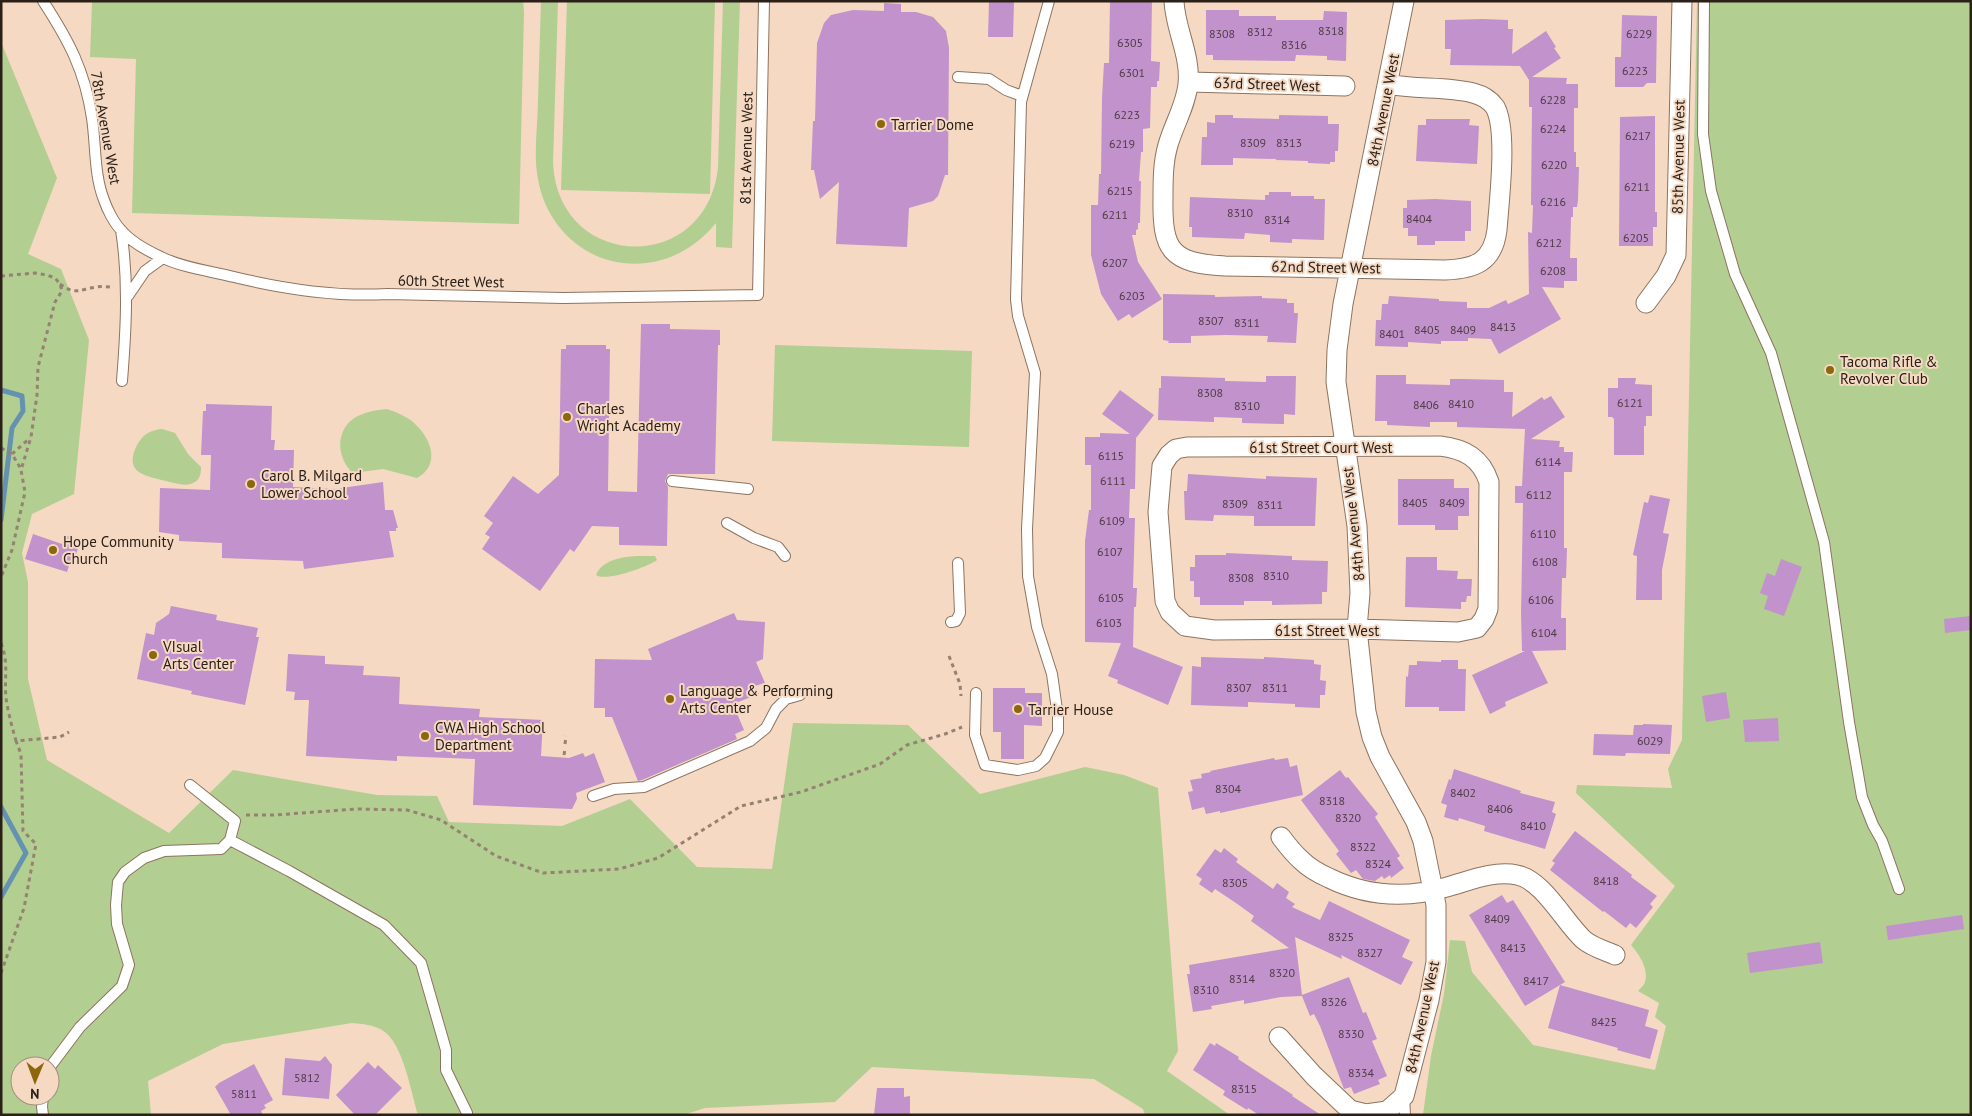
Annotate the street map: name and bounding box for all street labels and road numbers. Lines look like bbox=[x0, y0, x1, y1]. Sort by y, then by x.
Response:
street label: 84th Avenue West bbox=[1363, 52, 1403, 168]
street label: 78th Avenue West bbox=[87, 70, 125, 186]
street label: 63rd Street West bbox=[1214, 73, 1320, 95]
street label: 81st Avenue West bbox=[736, 92, 756, 204]
street label: 85th Avenue West bbox=[1668, 100, 1688, 214]
street label: 62nd Street West bbox=[1271, 257, 1381, 277]
street label: 60th Street West bbox=[398, 271, 504, 291]
street label: 61st Street Court West bbox=[1249, 438, 1393, 457]
street label: 84th Avenue West bbox=[1338, 466, 1368, 582]
street label: 61st Street West bbox=[1275, 621, 1379, 640]
street label: 84th Avenue West bbox=[1401, 959, 1443, 1075]

